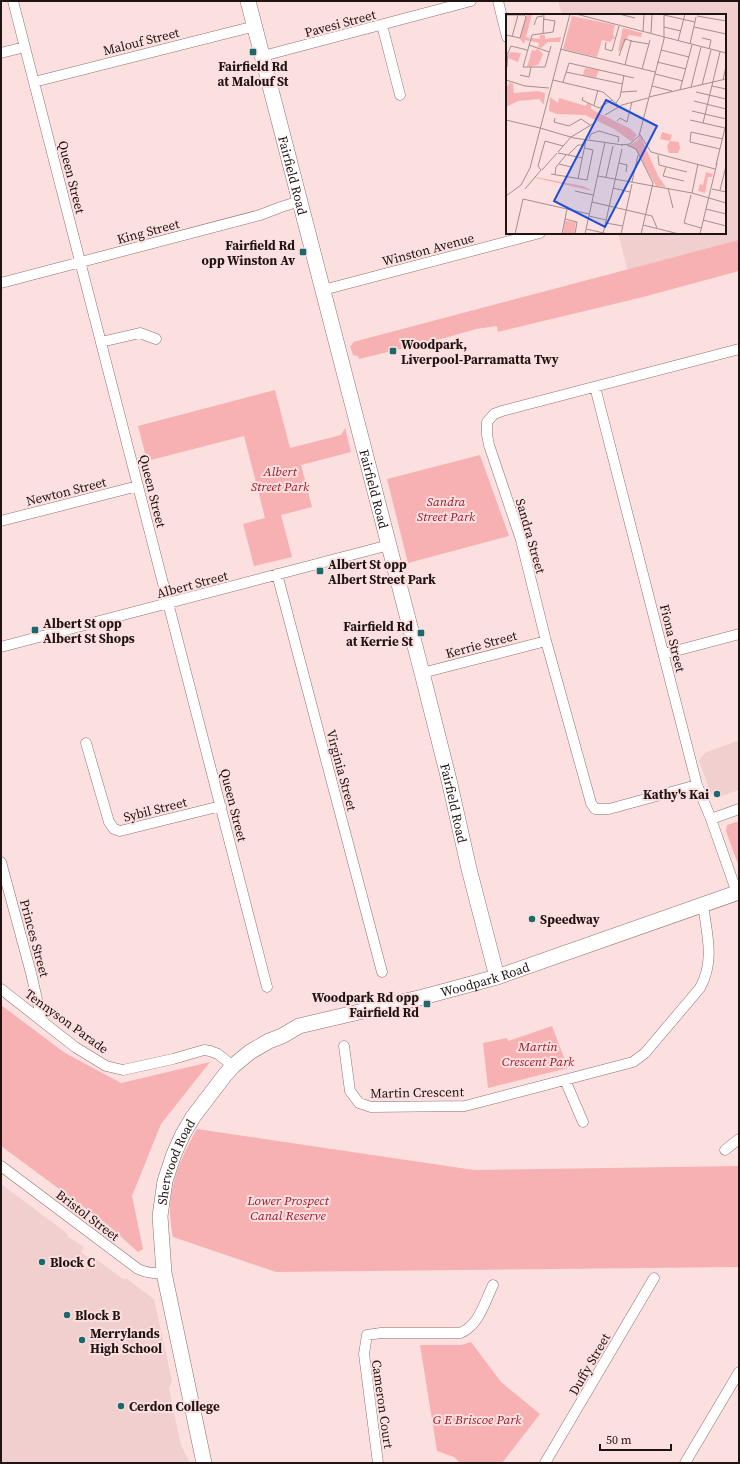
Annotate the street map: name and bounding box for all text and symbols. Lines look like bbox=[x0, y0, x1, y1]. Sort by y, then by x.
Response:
street label: Pavesi Street bbox=[303, 6, 378, 41]
inset map bbox=[506, 14, 726, 234]
street label: Malouf Street bbox=[101, 24, 182, 59]
marker: Fairfield Rd at Malouf St bbox=[248, 47, 258, 57]
place label: Fairfield Rd at Malouf St bbox=[217, 58, 289, 90]
street label: Fairfield Road bbox=[274, 134, 311, 217]
street label: Queen Street bbox=[54, 139, 89, 216]
street label: King Street bbox=[115, 215, 182, 248]
street label: Winston Avenue bbox=[380, 229, 476, 270]
place label: Fairfield Rd opp Winston Av bbox=[202, 237, 295, 269]
marker: Fairfield Rd opp Winston Av bbox=[298, 247, 308, 257]
place label: Woodpark, Liverpool-Parramatta Twy bbox=[401, 336, 559, 368]
marker: Woodpark, Liverpool-Parramatta Twy bbox=[388, 346, 398, 356]
street label: Fairfield Road bbox=[355, 448, 392, 531]
street label: Queen Street bbox=[135, 453, 170, 530]
park label: Albert Street Park bbox=[251, 463, 310, 495]
street label: Newton Street bbox=[24, 473, 109, 510]
park label: Sandra Street Park bbox=[417, 493, 476, 525]
street label: Sandra Street bbox=[512, 497, 550, 576]
place label: Albert St opp Albert Street Park bbox=[328, 556, 436, 588]
marker: Albert St opp Albert Street Park bbox=[315, 566, 325, 576]
street label: Albert Street bbox=[155, 567, 230, 602]
street label: Fiona Street bbox=[656, 602, 689, 675]
place label: Albert St opp Albert St Shops bbox=[43, 615, 135, 647]
place label: Fairfield Rd at Kerrie St bbox=[343, 618, 413, 650]
marker: Albert St opp Albert St Shops bbox=[30, 625, 40, 635]
street label: Kerrie Street bbox=[444, 627, 519, 662]
marker: Fairfield Rd at Kerrie St bbox=[416, 628, 426, 638]
street label: Virginia Street bbox=[323, 728, 361, 813]
street label: Fairfield Road bbox=[436, 761, 471, 845]
street label: Queen Street bbox=[216, 767, 251, 844]
place label: Kathy's Kai bbox=[643, 786, 709, 803]
marker: Kathy's Kai bbox=[712, 789, 722, 799]
street label: Sybil Street bbox=[122, 793, 189, 826]
street label: Princes Street bbox=[16, 897, 53, 980]
place label: Speedway bbox=[540, 911, 600, 928]
marker: Speedway bbox=[527, 914, 537, 924]
street label: Woodpark Road bbox=[439, 958, 532, 1001]
street label: Tennyson Parade bbox=[22, 985, 112, 1058]
place label: Woodpark Rd opp Fairfield Rd bbox=[312, 989, 419, 1021]
marker: Woodpark Rd opp Fairfield Rd bbox=[422, 999, 432, 1009]
park label: Martin Crescent Park bbox=[502, 1038, 575, 1070]
street label: Martin Crescent bbox=[370, 1083, 465, 1102]
street label: Sherwood Road bbox=[154, 1115, 199, 1206]
street label: Bristol Street bbox=[53, 1186, 123, 1245]
park label: Lower Prospect Canal Reserve bbox=[246, 1192, 330, 1224]
place label: Block C bbox=[50, 1254, 95, 1271]
marker: Block C bbox=[37, 1257, 47, 1267]
place label: Block B bbox=[75, 1307, 121, 1324]
marker: Block B bbox=[62, 1310, 72, 1320]
place label: Merrylands High School bbox=[90, 1325, 162, 1357]
street label: Duffy Street bbox=[565, 1330, 614, 1398]
marker: Merrylands High School bbox=[77, 1335, 87, 1345]
street label: Cameron Court bbox=[368, 1359, 397, 1450]
place label: Cerdon College bbox=[129, 1398, 220, 1415]
marker: Cerdon College bbox=[116, 1401, 126, 1411]
park label: G E Briscoe Park bbox=[433, 1411, 522, 1428]
scale bar bbox=[600, 1426, 671, 1452]
text: 50 m bbox=[606, 1432, 632, 1448]

